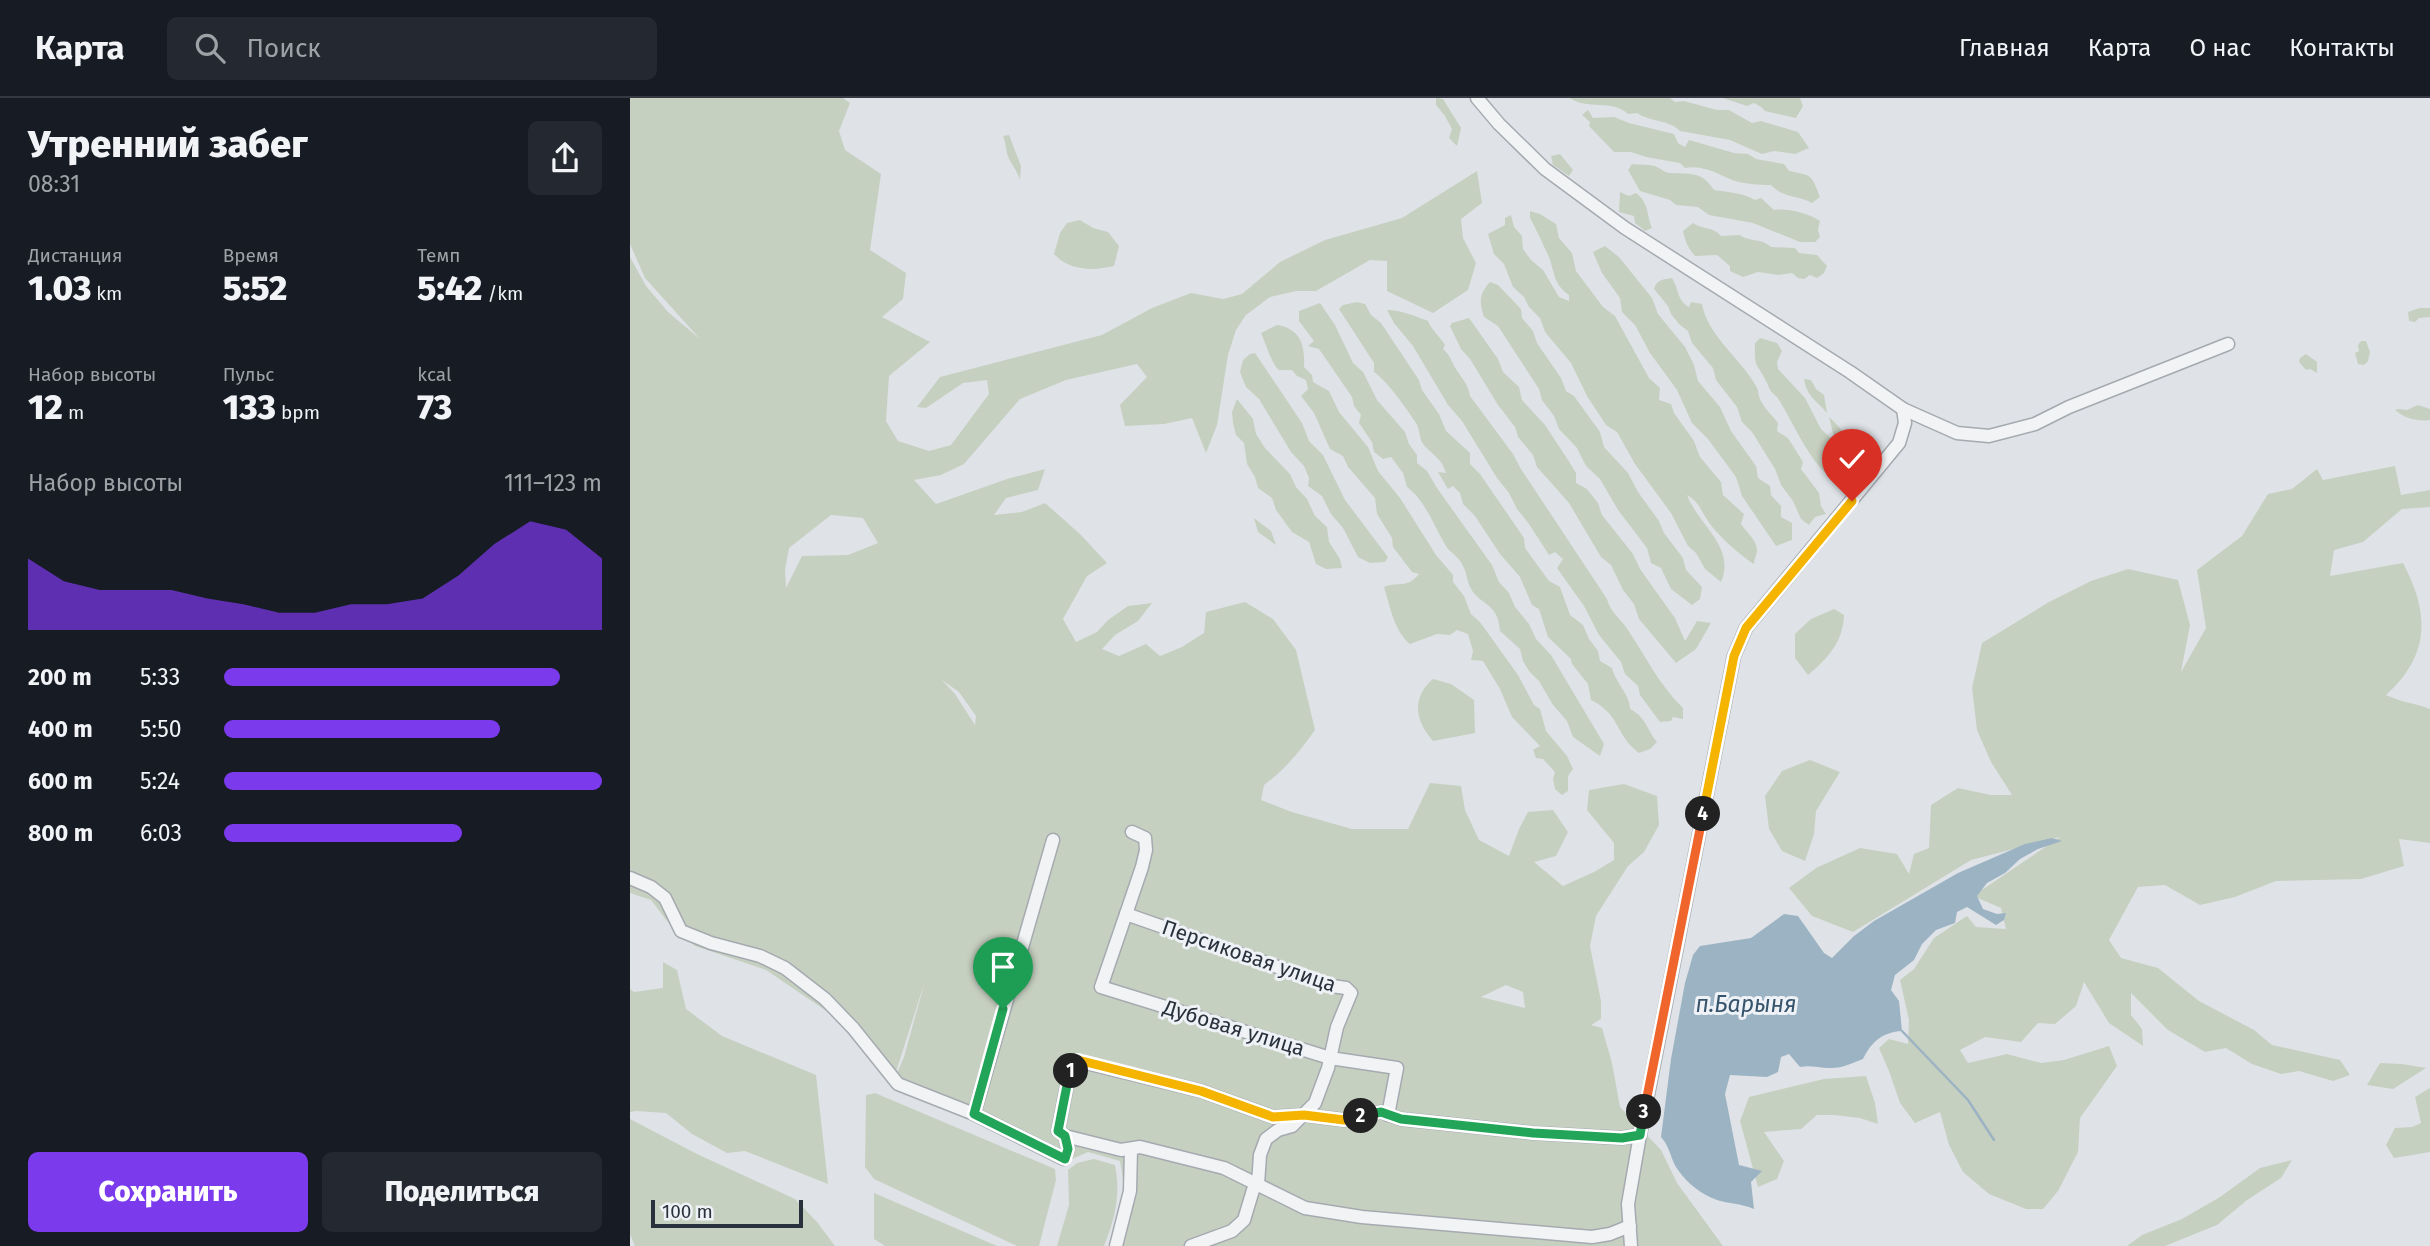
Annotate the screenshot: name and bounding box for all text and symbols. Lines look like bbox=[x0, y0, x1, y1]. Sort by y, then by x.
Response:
search box bbox=[167, 17, 657, 80]
text: Карта bbox=[35, 28, 125, 68]
icon: search bbox=[191, 29, 229, 67]
text: Поиск bbox=[247, 33, 321, 64]
text: Главная bbox=[1959, 34, 2050, 62]
text: Карта bbox=[2088, 34, 2151, 62]
text: О нас bbox=[2189, 34, 2251, 62]
text: Контакты bbox=[2289, 34, 2395, 62]
text: Утренний забег bbox=[28, 121, 308, 167]
button: share bbox=[528, 121, 602, 195]
text: 08:31 bbox=[28, 170, 80, 198]
text: Дистанция bbox=[28, 244, 123, 267]
text: Время bbox=[223, 244, 279, 267]
text: Темп bbox=[417, 244, 460, 267]
text: 1.03 bbox=[28, 267, 91, 309]
text: 5:52 bbox=[223, 267, 287, 309]
text: 5:42 bbox=[417, 267, 482, 309]
text: km bbox=[91, 282, 122, 305]
text: /km bbox=[482, 282, 523, 305]
text: Набор высоты bbox=[28, 363, 156, 386]
text: Пульс bbox=[223, 363, 274, 386]
text: kcal bbox=[417, 363, 452, 386]
text: 12 bbox=[28, 386, 63, 428]
text: 133 bbox=[223, 386, 276, 428]
text: 73 bbox=[417, 386, 452, 428]
text: m bbox=[63, 401, 84, 424]
text: bpm bbox=[276, 401, 320, 424]
pin bbox=[1822, 429, 1882, 501]
icon: check bbox=[1833, 440, 1871, 478]
text: Набор высоты bbox=[28, 469, 183, 497]
text: 111–123 m bbox=[504, 469, 602, 497]
text: 200 m bbox=[28, 663, 92, 691]
text: 5:33 bbox=[140, 663, 180, 691]
text: 400 m bbox=[28, 715, 93, 743]
text: 5:50 bbox=[140, 715, 182, 743]
text: 600 m bbox=[28, 767, 93, 795]
text: 5:24 bbox=[140, 767, 180, 795]
pin: 4 bbox=[1686, 796, 1720, 832]
text: 4 bbox=[1697, 802, 1708, 825]
text: 800 m bbox=[28, 819, 93, 847]
text: 6:03 bbox=[140, 819, 182, 847]
street label: Персиковая улица bbox=[1159, 914, 1339, 998]
pin bbox=[973, 937, 1033, 1009]
icon: arrive bbox=[984, 948, 1022, 986]
water label: п.Барыня bbox=[1695, 990, 1797, 1018]
street label: Дубовая улица bbox=[1159, 994, 1308, 1062]
pin: 1 bbox=[1054, 1054, 1088, 1088]
text: 1 bbox=[1066, 1059, 1075, 1082]
pin: 3 bbox=[1626, 1094, 1662, 1130]
pin: 2 bbox=[1344, 1098, 1378, 1134]
text: 3 bbox=[1639, 1100, 1648, 1123]
text: 2 bbox=[1356, 1104, 1365, 1127]
button: Сохранить bbox=[28, 1152, 308, 1232]
button: Поделиться bbox=[322, 1152, 602, 1232]
scale bar bbox=[651, 1197, 803, 1229]
text: 100 m bbox=[662, 1200, 713, 1223]

